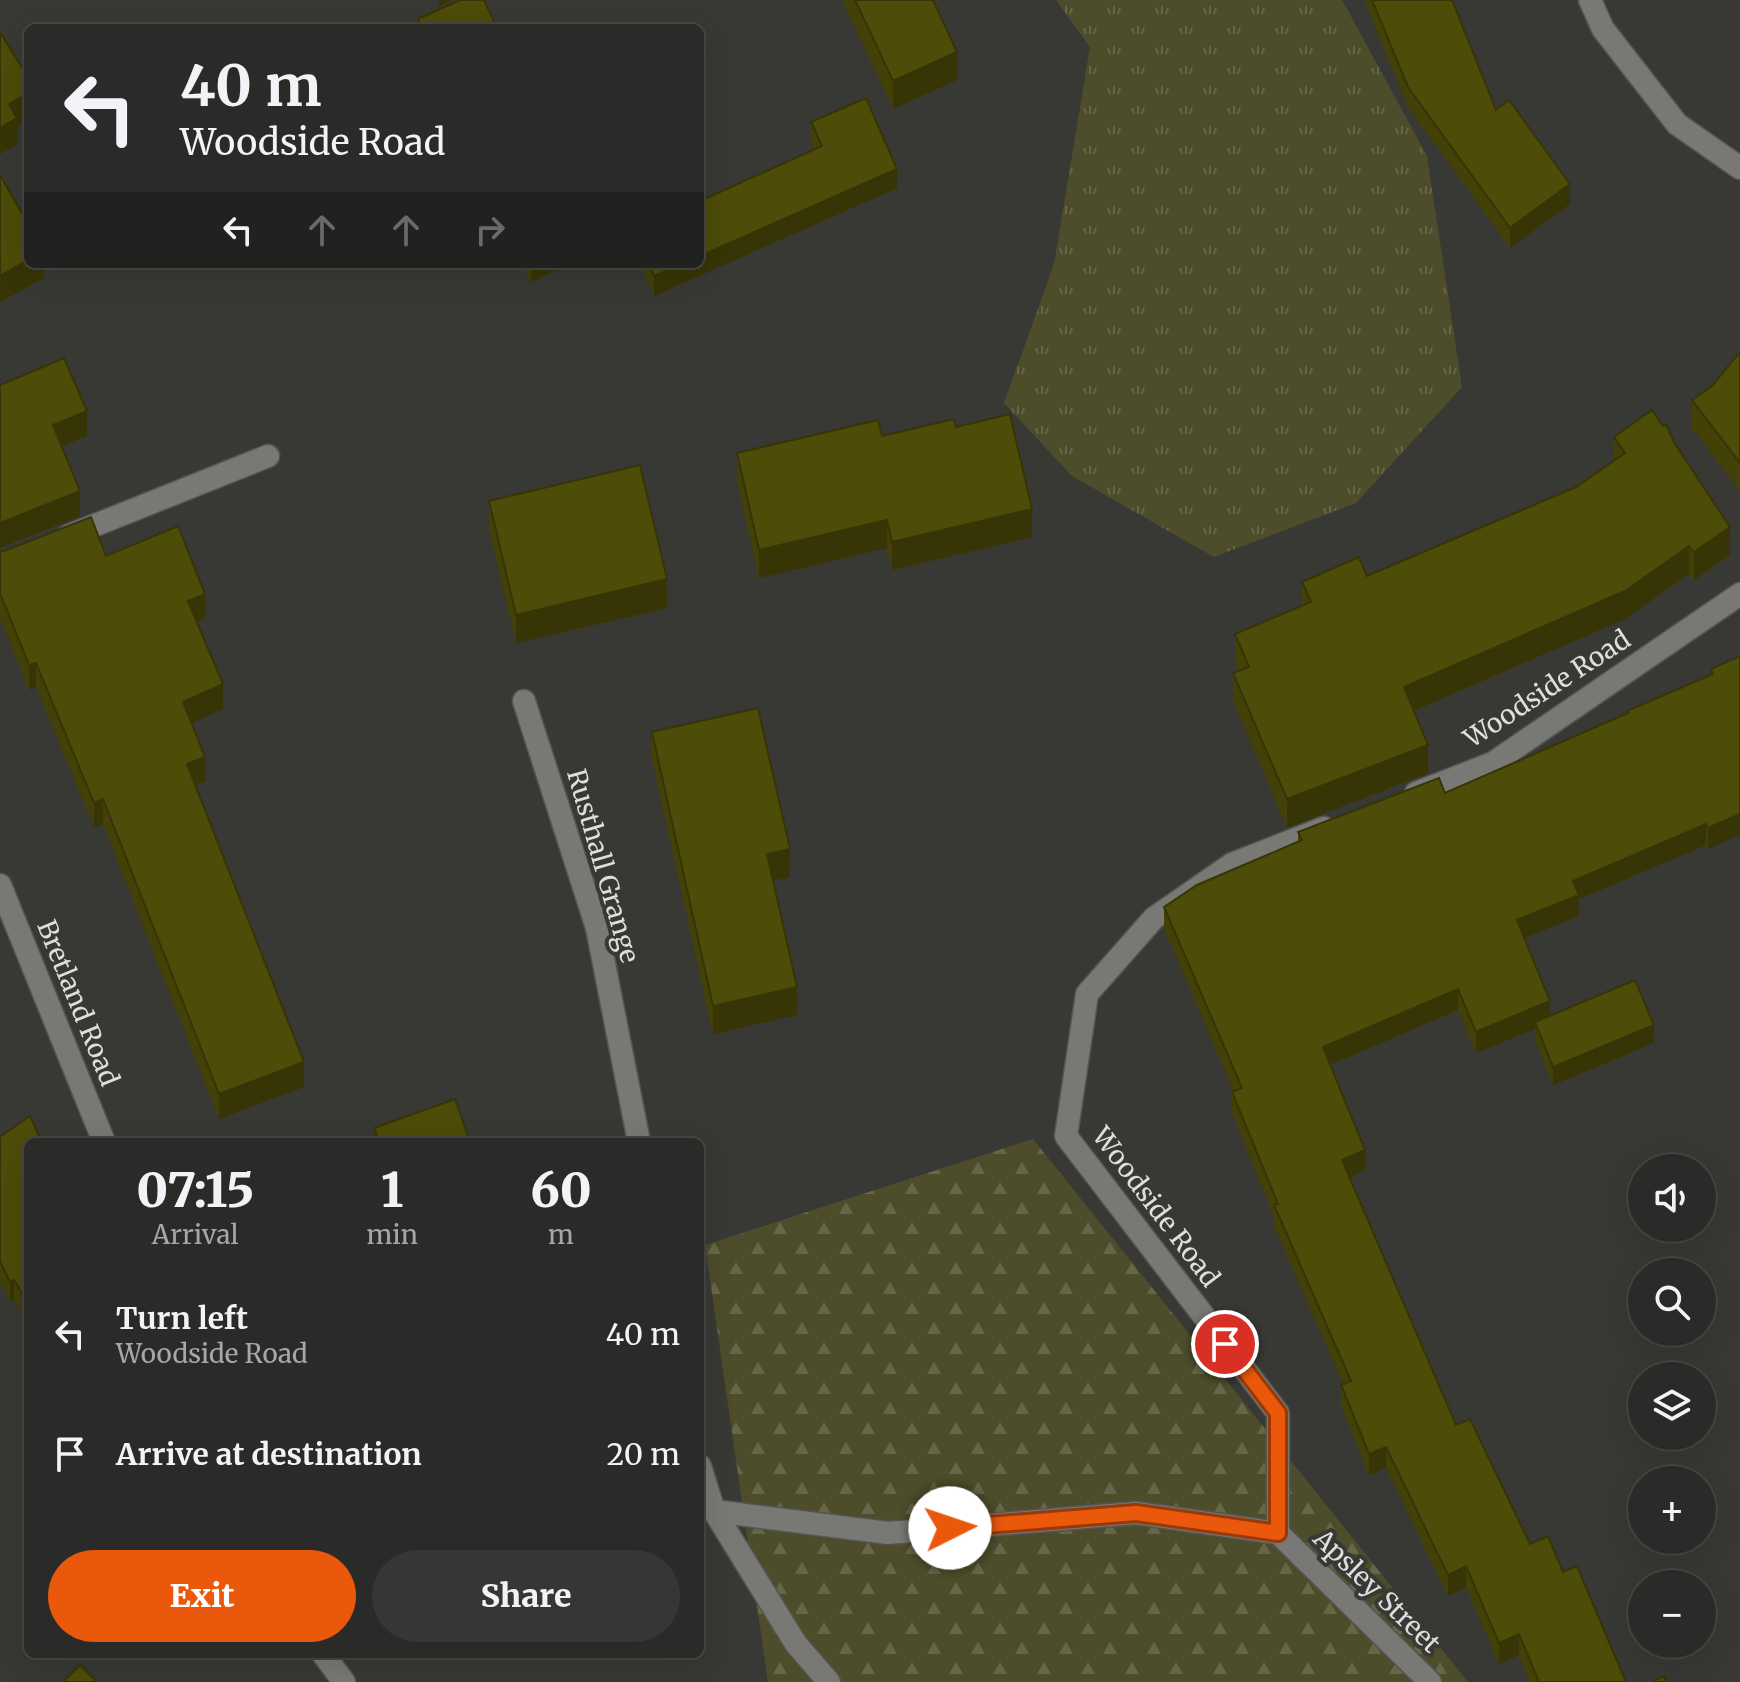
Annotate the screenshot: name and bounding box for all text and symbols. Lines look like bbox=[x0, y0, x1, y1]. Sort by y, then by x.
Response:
text: 40 m bbox=[180, 51, 322, 121]
icon: left bbox=[48, 56, 152, 160]
text: Woodside Road bbox=[180, 120, 445, 165]
icon: left bbox=[216, 208, 260, 252]
icon: ahead bbox=[300, 208, 344, 252]
icon: ahead bbox=[384, 208, 428, 252]
icon: right bbox=[468, 208, 512, 252]
street label: Woodside Road bbox=[1457, 622, 1636, 755]
street label: Rusthall Grange bbox=[560, 765, 647, 967]
street label: Bretland Road bbox=[30, 915, 127, 1091]
street label: Woodside Road bbox=[1085, 1119, 1227, 1293]
map controls bbox=[1628, 1154, 1716, 1658]
button: sound bbox=[1628, 1154, 1716, 1242]
text: 07:15 bbox=[136, 1160, 254, 1220]
text: 1 bbox=[381, 1160, 403, 1220]
text: 60 bbox=[530, 1160, 592, 1220]
text: Arrival bbox=[152, 1218, 239, 1251]
text: min bbox=[367, 1218, 418, 1251]
text: m bbox=[548, 1218, 574, 1251]
button: search bbox=[1628, 1258, 1716, 1346]
text: Turn left bbox=[116, 1299, 248, 1337]
pin bbox=[1191, 1310, 1259, 1378]
icon: left bbox=[48, 1312, 92, 1356]
text: 40 m bbox=[606, 1315, 680, 1353]
icon: arrive bbox=[1203, 1322, 1247, 1366]
text: Woodside Road bbox=[116, 1337, 308, 1370]
button: layers bbox=[1628, 1362, 1716, 1450]
icon: arrive bbox=[48, 1432, 92, 1476]
text: Arrive at destination bbox=[116, 1435, 422, 1473]
text: 20 m bbox=[607, 1435, 680, 1473]
button: + bbox=[1628, 1466, 1716, 1554]
position arrow bbox=[908, 1486, 992, 1570]
street label: Apsley Street bbox=[1306, 1521, 1448, 1659]
button: Exit bbox=[48, 1550, 356, 1642]
button: Share bbox=[372, 1550, 680, 1642]
button: − bbox=[1628, 1570, 1716, 1658]

